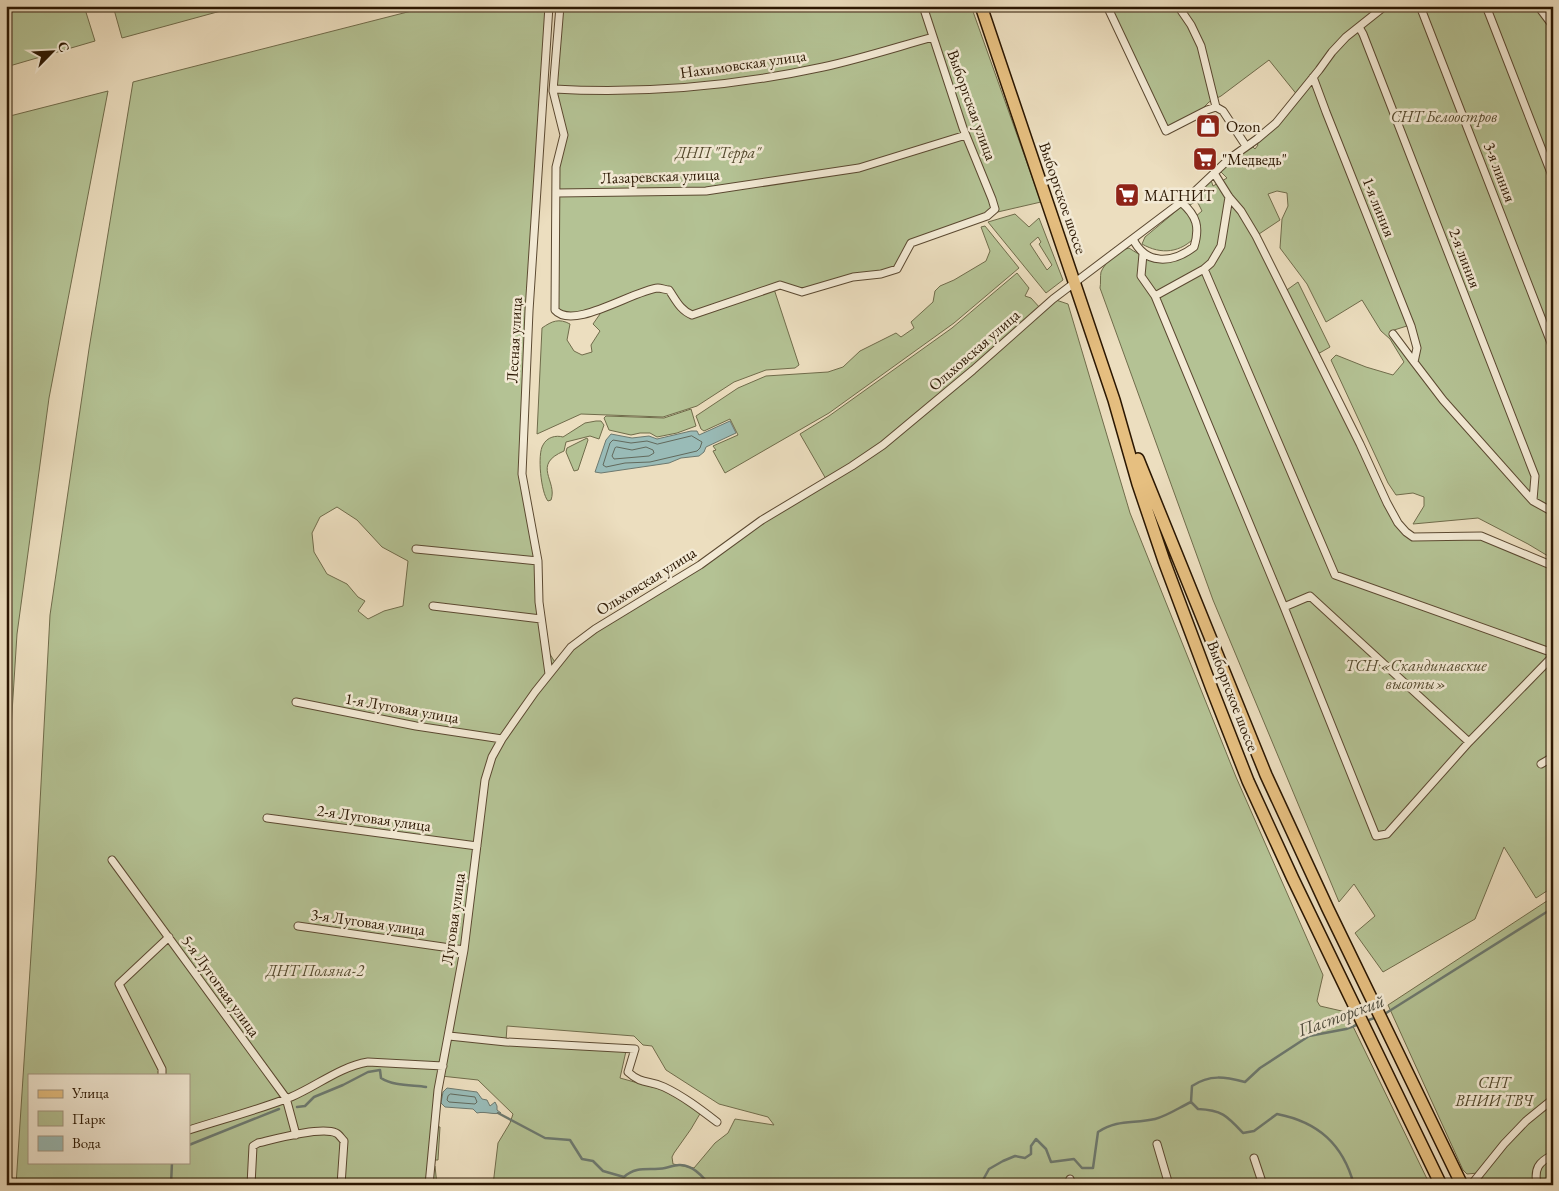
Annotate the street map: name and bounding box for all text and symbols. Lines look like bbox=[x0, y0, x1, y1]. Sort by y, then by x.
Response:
north arrow bbox=[28, 28, 78, 78]
text: С bbox=[54, 39, 74, 55]
street label: Нахимовская улица bbox=[679, 45, 808, 83]
street label: Выборгская улица bbox=[942, 47, 1002, 164]
park label: СНТ Белоостров bbox=[1391, 106, 1497, 127]
shop icon: Ozon bbox=[1195, 113, 1221, 139]
place label: Ozon bbox=[1226, 116, 1261, 137]
street label: Выборгское шоссе bbox=[1034, 139, 1092, 257]
street label: 3-я линия bbox=[1479, 139, 1521, 205]
park label: ДНП "Терра" bbox=[673, 142, 762, 163]
supermarket icon: "Медведь" bbox=[1192, 146, 1218, 172]
place label: "Медведь" bbox=[1222, 149, 1287, 170]
street label: Лазаревская улица bbox=[600, 163, 721, 189]
street label: 1-я линия bbox=[1358, 174, 1400, 240]
supermarket icon: МАГНИТ bbox=[1114, 182, 1140, 208]
place label: МАГНИТ bbox=[1144, 185, 1215, 206]
street label: 2-я линия bbox=[1444, 225, 1486, 291]
street label: Лесная улица bbox=[501, 296, 527, 384]
street label: Ольховская улица bbox=[924, 304, 1025, 395]
street label: Ольховская улица bbox=[592, 541, 701, 620]
street label: Выборгское шоссе bbox=[1202, 638, 1264, 754]
park label: ТСН «Скандинавские высоты» bbox=[1345, 655, 1487, 694]
street label: 1-я Луговая улица bbox=[343, 688, 461, 728]
street label: 2-я Луговая улица bbox=[315, 800, 433, 837]
street label: Луговая улица bbox=[436, 871, 470, 966]
street label: 3-я Луговая улица bbox=[309, 904, 427, 941]
street label: 5-я Лугогвая улица bbox=[177, 931, 265, 1042]
park label: ДНТ Поляна-2 bbox=[264, 960, 365, 981]
water label: Пасторский bbox=[1294, 989, 1388, 1043]
park label: СНТ ВНИИ ТВЧ bbox=[1454, 1072, 1534, 1111]
legend bbox=[28, 1074, 190, 1164]
text: Улица bbox=[71, 1083, 109, 1102]
text: Парк bbox=[72, 1109, 105, 1128]
text: Вода bbox=[72, 1133, 101, 1152]

